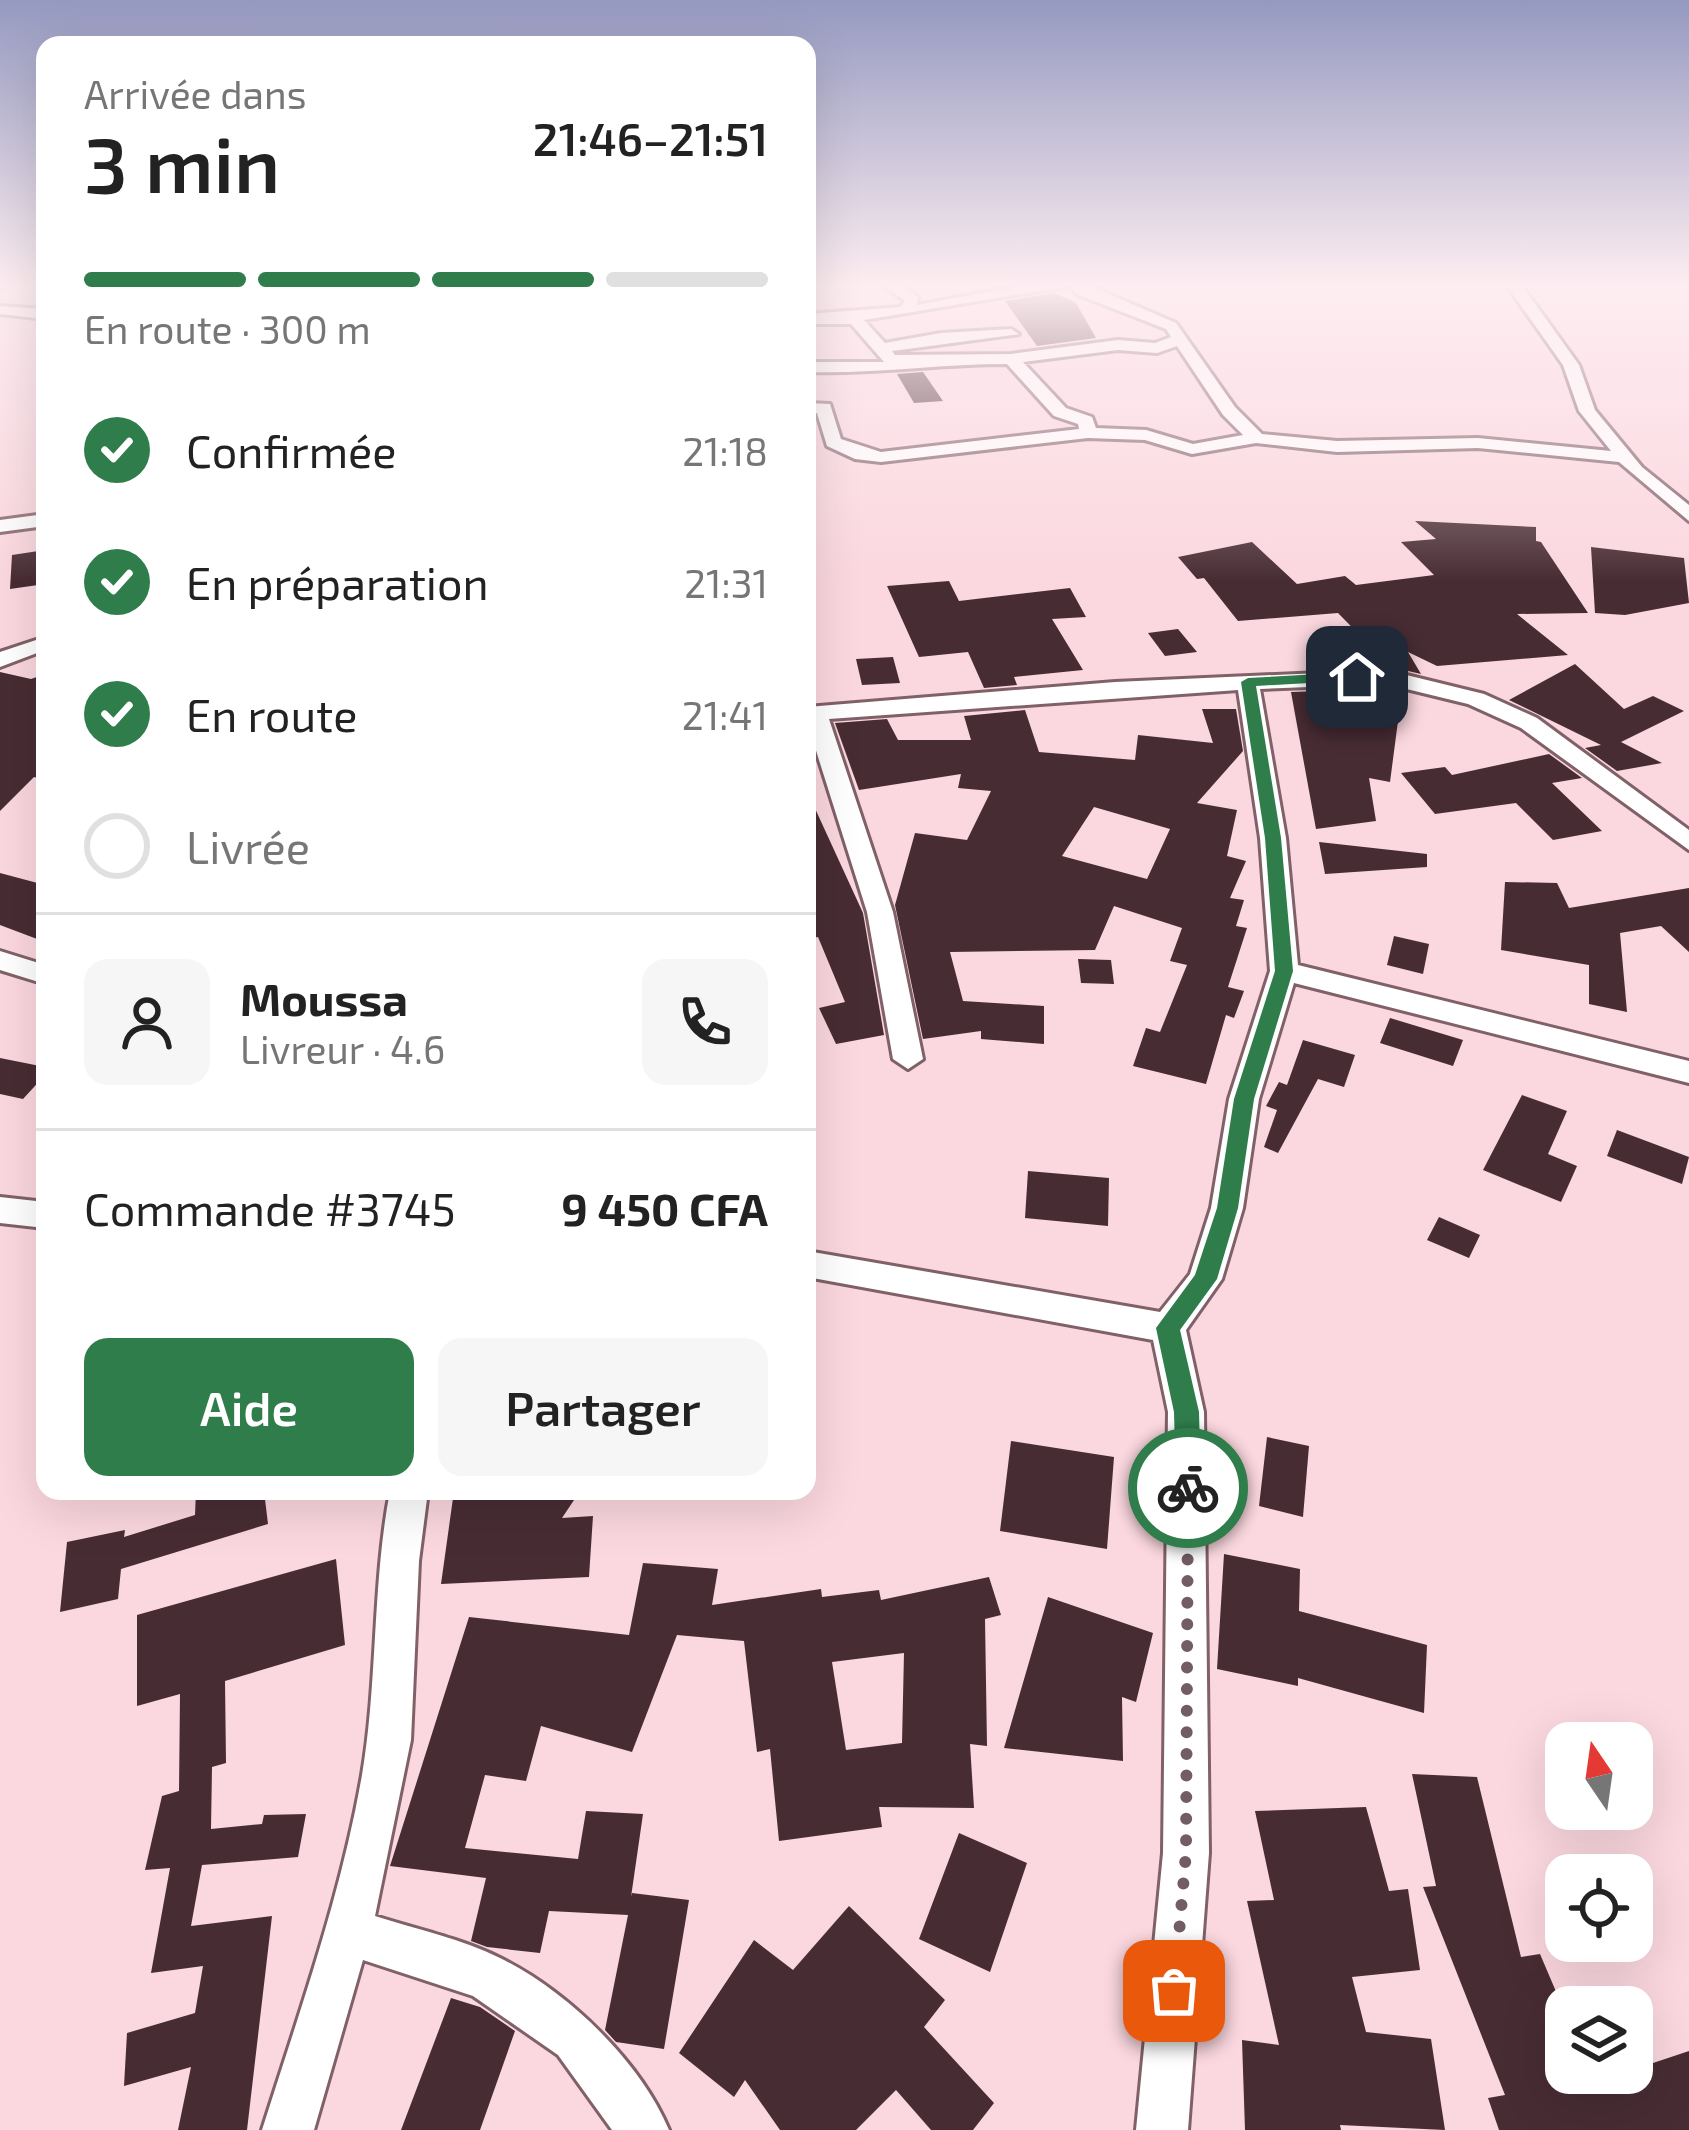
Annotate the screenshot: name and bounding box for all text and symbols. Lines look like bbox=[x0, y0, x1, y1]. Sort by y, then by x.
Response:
text: Arrivée dans bbox=[84, 70, 306, 117]
text: 21:46–21:51 bbox=[533, 111, 768, 165]
text: 3 min bbox=[84, 115, 280, 209]
text: En route · 300 m bbox=[84, 305, 371, 352]
icon: check bbox=[84, 417, 150, 483]
text: Confirmée bbox=[186, 423, 396, 477]
text: 21:18 bbox=[682, 427, 768, 474]
icon: check bbox=[84, 549, 150, 615]
text: En préparation bbox=[186, 555, 489, 609]
text: 21:31 bbox=[684, 559, 768, 606]
pin bbox=[1306, 626, 1408, 728]
icon: home bbox=[1324, 644, 1390, 710]
icon: check bbox=[84, 681, 150, 747]
text: En route bbox=[186, 687, 357, 741]
text: 21:41 bbox=[682, 691, 768, 738]
text: Livrée bbox=[186, 819, 310, 873]
button: person bbox=[84, 959, 210, 1085]
button: phone bbox=[642, 959, 768, 1085]
text: Moussa bbox=[240, 971, 408, 1025]
text: Livreur · 4.6 bbox=[240, 1025, 445, 1072]
text: Commande #3745 bbox=[84, 1181, 456, 1235]
text: 9 450 CFA bbox=[561, 1181, 768, 1235]
button: Aide bbox=[84, 1338, 414, 1476]
button: Partager bbox=[438, 1338, 768, 1476]
courier bbox=[1128, 1428, 1248, 1548]
icon: bike bbox=[1155, 1455, 1221, 1521]
north arrow bbox=[1545, 1722, 1653, 1830]
map controls bbox=[1545, 1722, 1653, 2094]
button: locate bbox=[1545, 1854, 1653, 1962]
pin bbox=[1123, 1940, 1225, 2042]
icon: bag bbox=[1141, 1958, 1207, 2024]
button: layers bbox=[1545, 1986, 1653, 2094]

